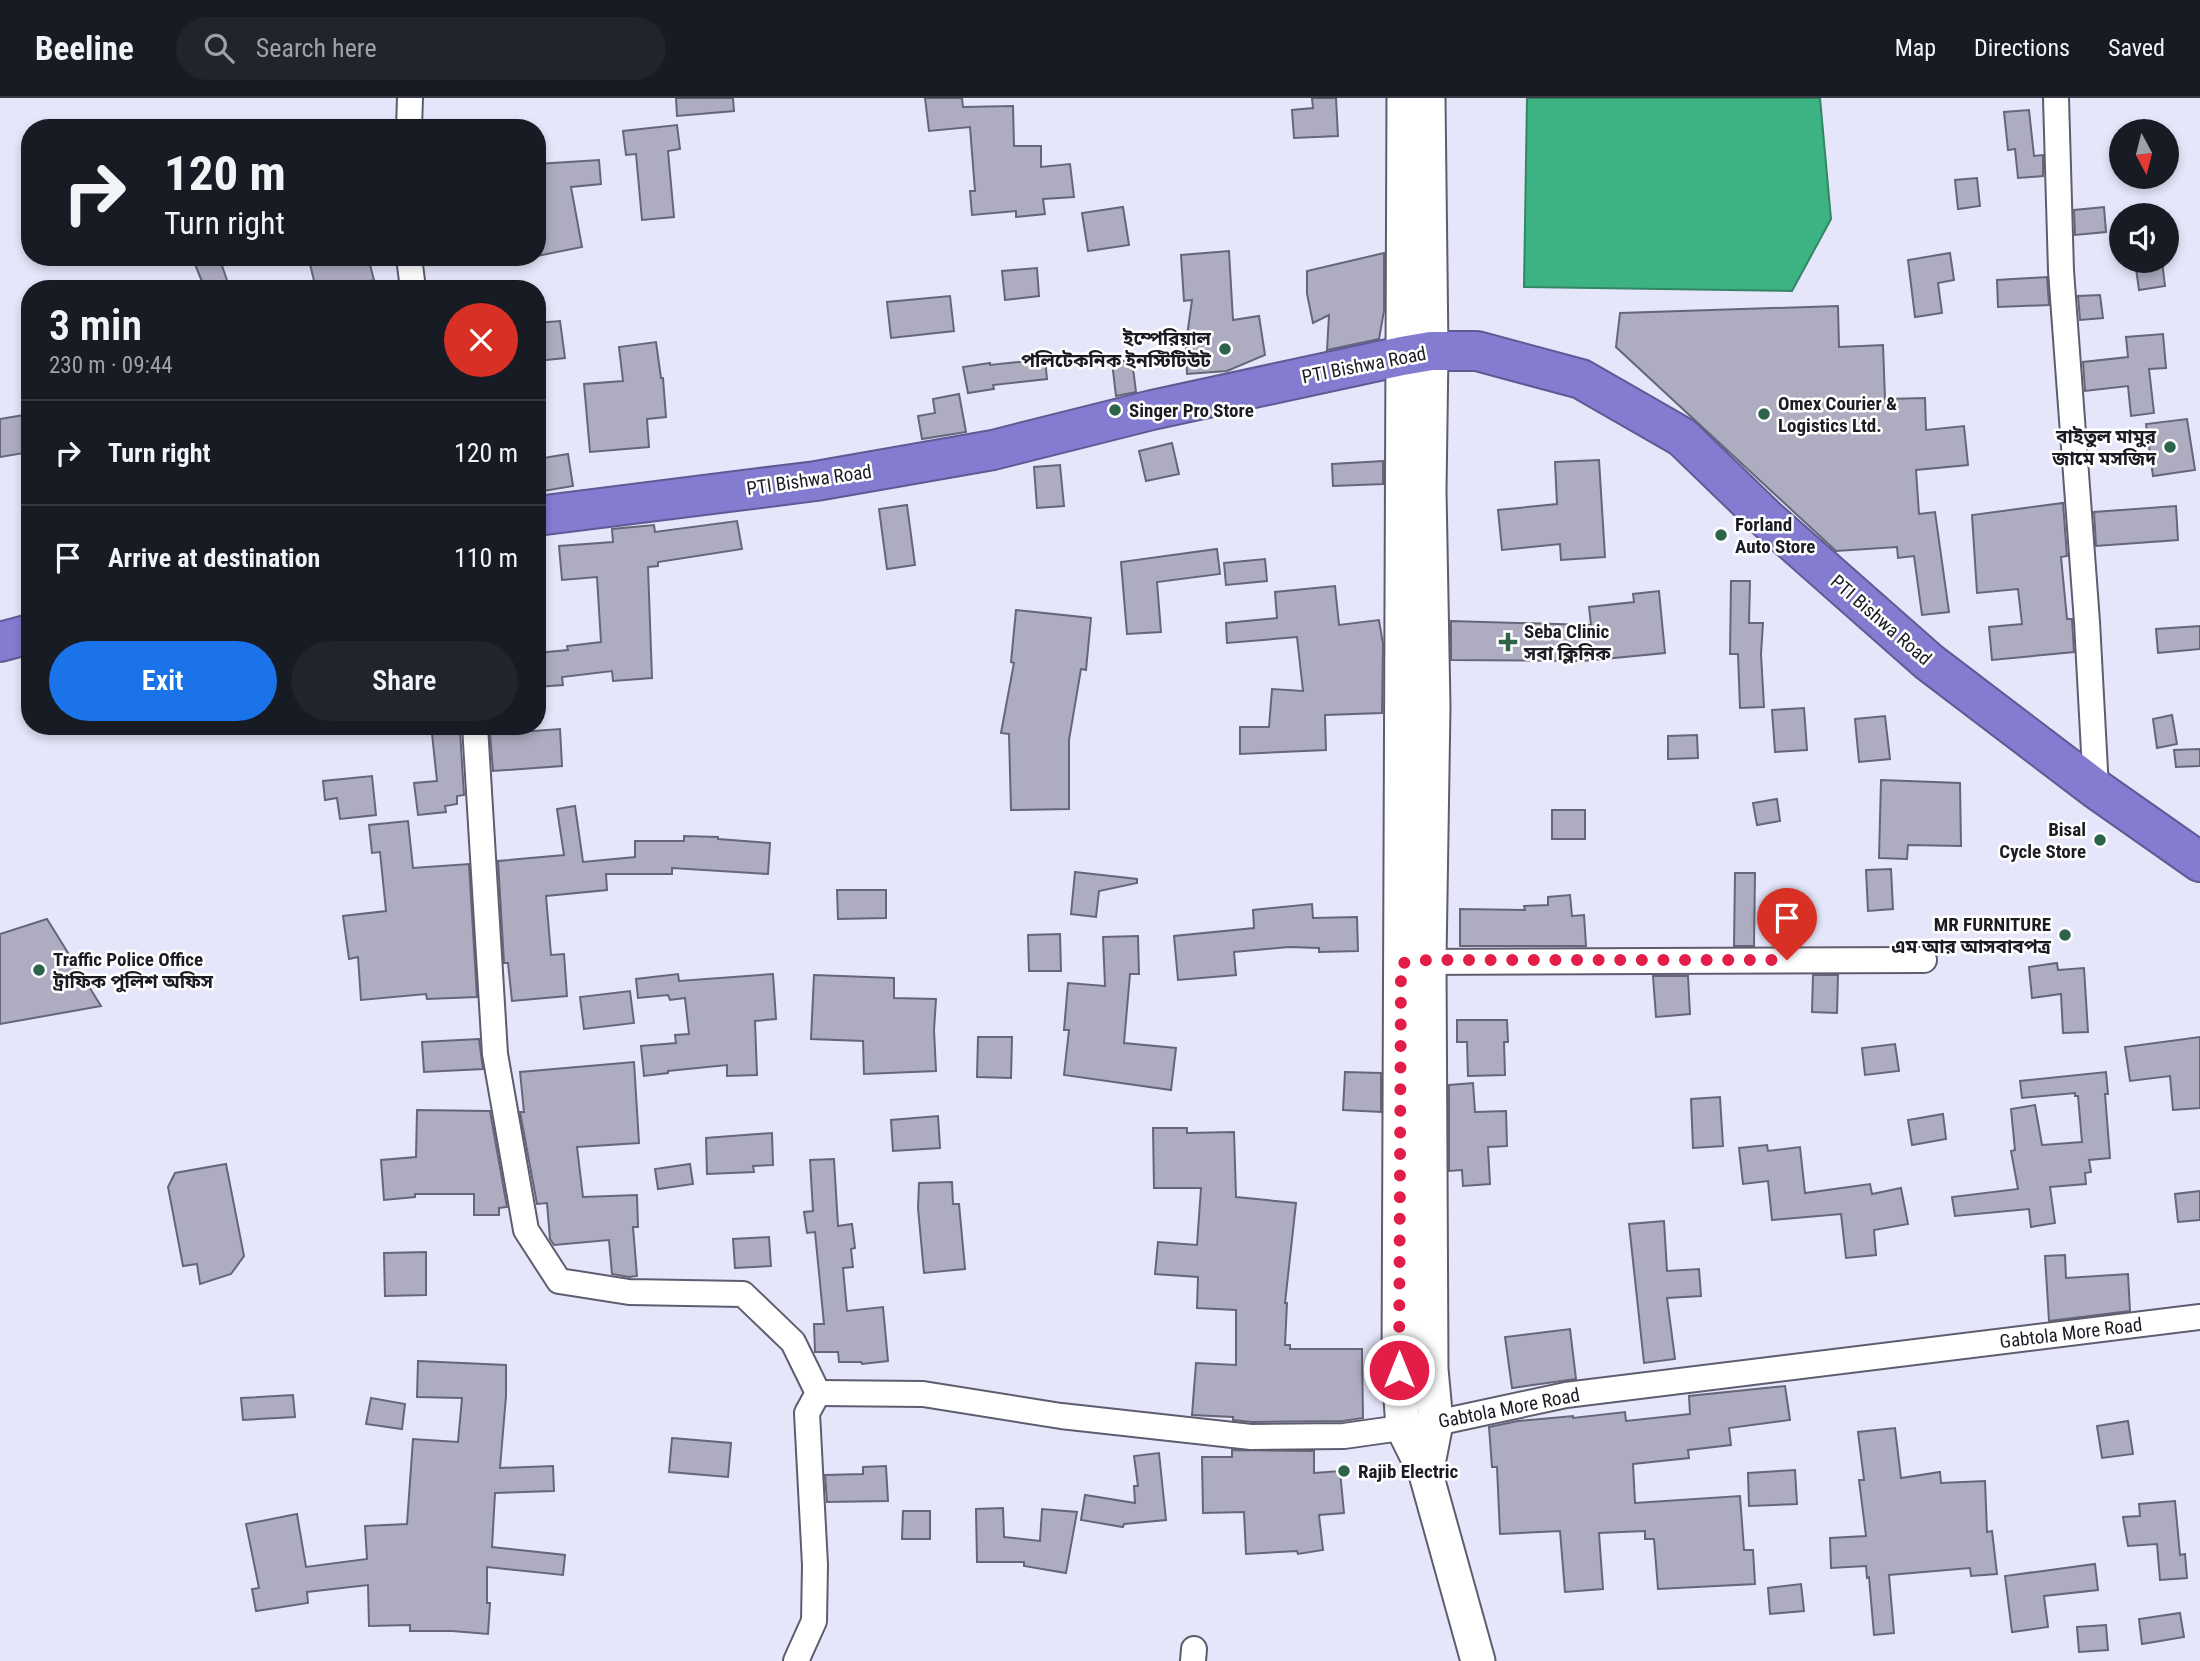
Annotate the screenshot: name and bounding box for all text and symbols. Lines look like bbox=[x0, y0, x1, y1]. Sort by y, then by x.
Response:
search box bbox=[176, 17, 666, 80]
text: Beeline bbox=[35, 29, 134, 68]
icon: search bbox=[200, 29, 238, 67]
text: Search here bbox=[256, 33, 377, 63]
text: Map bbox=[1895, 34, 1936, 62]
text: Directions bbox=[1974, 34, 2070, 62]
text: Saved bbox=[2108, 34, 2165, 62]
north arrow bbox=[2109, 119, 2179, 189]
map controls bbox=[2109, 119, 2179, 273]
text: 120 m bbox=[164, 145, 286, 202]
icon: right bbox=[49, 147, 140, 238]
button: sound bbox=[2109, 203, 2179, 273]
text: Turn right bbox=[164, 204, 285, 242]
text: 3 min bbox=[49, 301, 142, 350]
button: close bbox=[444, 303, 518, 377]
place label: ইম্পেরিয়াল পলিটেকনিক ইনস্টিটিউট bbox=[1021, 327, 1212, 372]
marker: ইম্পেরিয়াল পলিটেকনিক ইনস্টিটিউট bbox=[1217, 341, 1233, 357]
street label: PTI Bishwa Road bbox=[1300, 342, 1428, 388]
text: 230 m · 09:44 bbox=[49, 352, 173, 379]
place label: Omex Courier & Logistics Ltd. bbox=[1778, 392, 1897, 437]
place label: Singer Pro Store bbox=[1129, 399, 1254, 422]
marker: Singer Pro Store bbox=[1107, 402, 1123, 418]
marker: Omex Courier & Logistics Ltd. bbox=[1756, 406, 1772, 422]
place label: বাইতুল মামুর জামে মসজিদ bbox=[2051, 425, 2157, 470]
icon: right bbox=[49, 434, 87, 472]
text: Turn right bbox=[108, 438, 210, 468]
text: 120 m bbox=[454, 438, 518, 468]
marker: বাইতুল মামুর জামে মসজিদ bbox=[2162, 439, 2178, 455]
street label: PTI Bishwa Road bbox=[745, 460, 873, 500]
place label: Forland Auto Store bbox=[1735, 513, 1815, 558]
marker: Forland Auto Store bbox=[1713, 527, 1729, 543]
icon: arrive bbox=[49, 539, 87, 577]
text: Arrive at destination bbox=[108, 543, 320, 573]
text: 110 m bbox=[454, 543, 518, 573]
street label: PTI Bishwa Road bbox=[1826, 570, 1936, 670]
place label: Seba Clinic সবা ক্লিনিক bbox=[1523, 620, 1611, 665]
marker: Seba Clinic সবা ক্লিনিক bbox=[1498, 632, 1518, 652]
button: Exit bbox=[49, 641, 277, 721]
button: Share bbox=[291, 641, 518, 721]
place label: Bisal Cycle Store bbox=[1999, 818, 2086, 863]
marker: Bisal Cycle Store bbox=[2092, 832, 2108, 848]
pin bbox=[1757, 888, 1817, 960]
icon: arrive bbox=[1768, 899, 1806, 937]
place label: MR FURNITURE এম আর আসবাবপত্র bbox=[1892, 913, 2052, 958]
marker: MR FURNITURE এম আর আসবাবপত্র bbox=[2057, 927, 2073, 943]
place label: Traffic Police Office ট্রাফিক পুলিশ অফিস bbox=[52, 948, 214, 993]
marker: Traffic Police Office ট্রাফিক পুলিশ অফিস bbox=[31, 962, 47, 978]
street label: Gabtola More Road bbox=[1998, 1313, 2144, 1353]
position arrow bbox=[1362, 1333, 1436, 1407]
street label: Gabtola More Road bbox=[1436, 1383, 1582, 1433]
place label: Rajib Electric bbox=[1358, 1460, 1459, 1483]
marker: Rajib Electric bbox=[1336, 1463, 1352, 1479]

